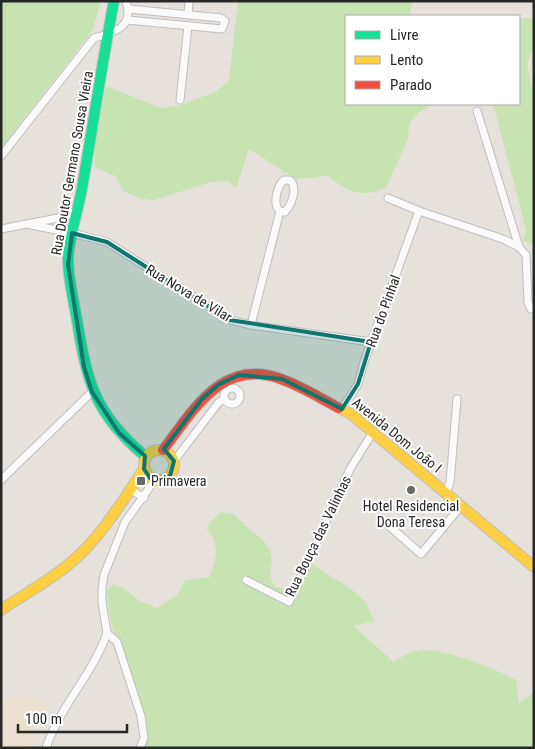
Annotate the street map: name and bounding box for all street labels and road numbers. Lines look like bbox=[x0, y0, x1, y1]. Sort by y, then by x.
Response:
street label: Rua Doutor Germano Sousa Vieira bbox=[48, 70, 96, 256]
street label: Rua Nova de Vilar bbox=[143, 261, 235, 325]
street label: Rua do Pinhal bbox=[363, 273, 403, 349]
street label: Avenida Dom João I bbox=[349, 394, 445, 476]
street label: Rua Bouça das Valinhas bbox=[282, 473, 354, 599]

